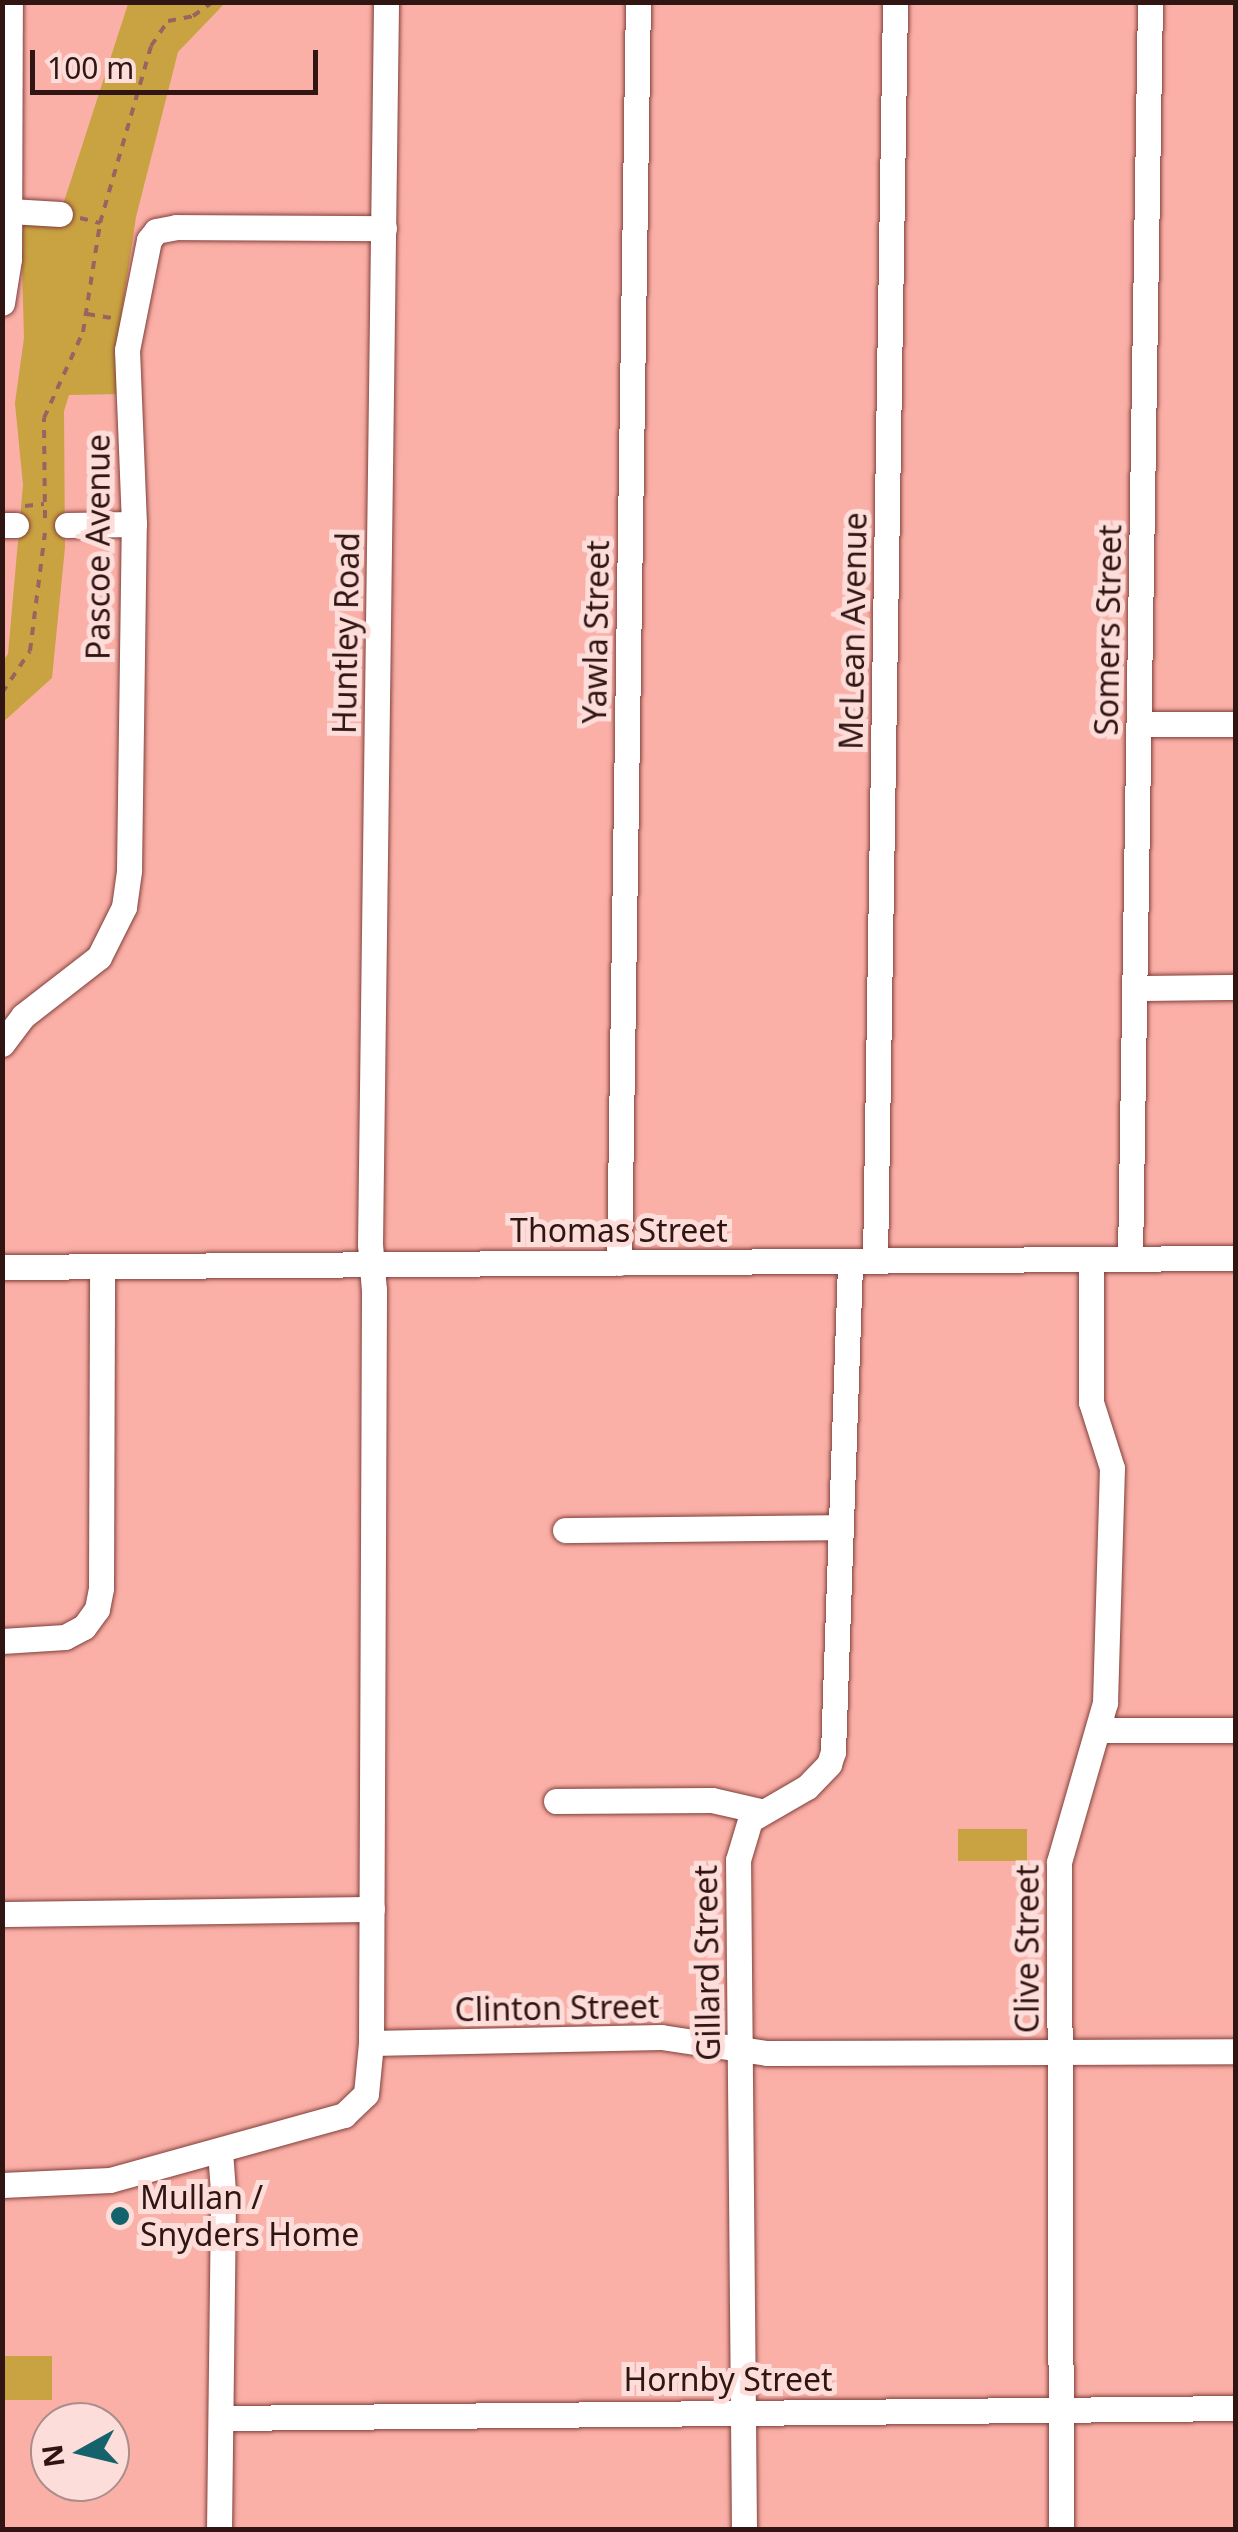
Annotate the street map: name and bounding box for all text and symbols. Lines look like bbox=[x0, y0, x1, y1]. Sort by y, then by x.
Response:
scale bar bbox=[35, 30, 322, 92]
text: 100 m bbox=[47, 47, 134, 88]
street label: Pascoe Avenue bbox=[79, 434, 117, 660]
street label: McLean Avenue bbox=[832, 512, 874, 750]
street label: Somers Street bbox=[1087, 524, 1129, 736]
street label: Huntley Road bbox=[325, 532, 367, 734]
street label: Yawla Street bbox=[575, 540, 617, 724]
street label: Thomas Street bbox=[510, 1211, 728, 1249]
street label: Gillard Street bbox=[686, 1865, 728, 2061]
street label: Clive Street bbox=[1008, 1865, 1046, 2033]
street label: Clinton Street bbox=[454, 1987, 660, 2029]
place label: Mullan / Snyders Home bbox=[140, 2179, 359, 2254]
marker: Mullan / Snyders Home bbox=[109, 2205, 131, 2227]
street label: Hornby Street bbox=[623, 2360, 833, 2398]
north arrow bbox=[30, 2402, 130, 2502]
text: N bbox=[32, 2442, 73, 2470]

